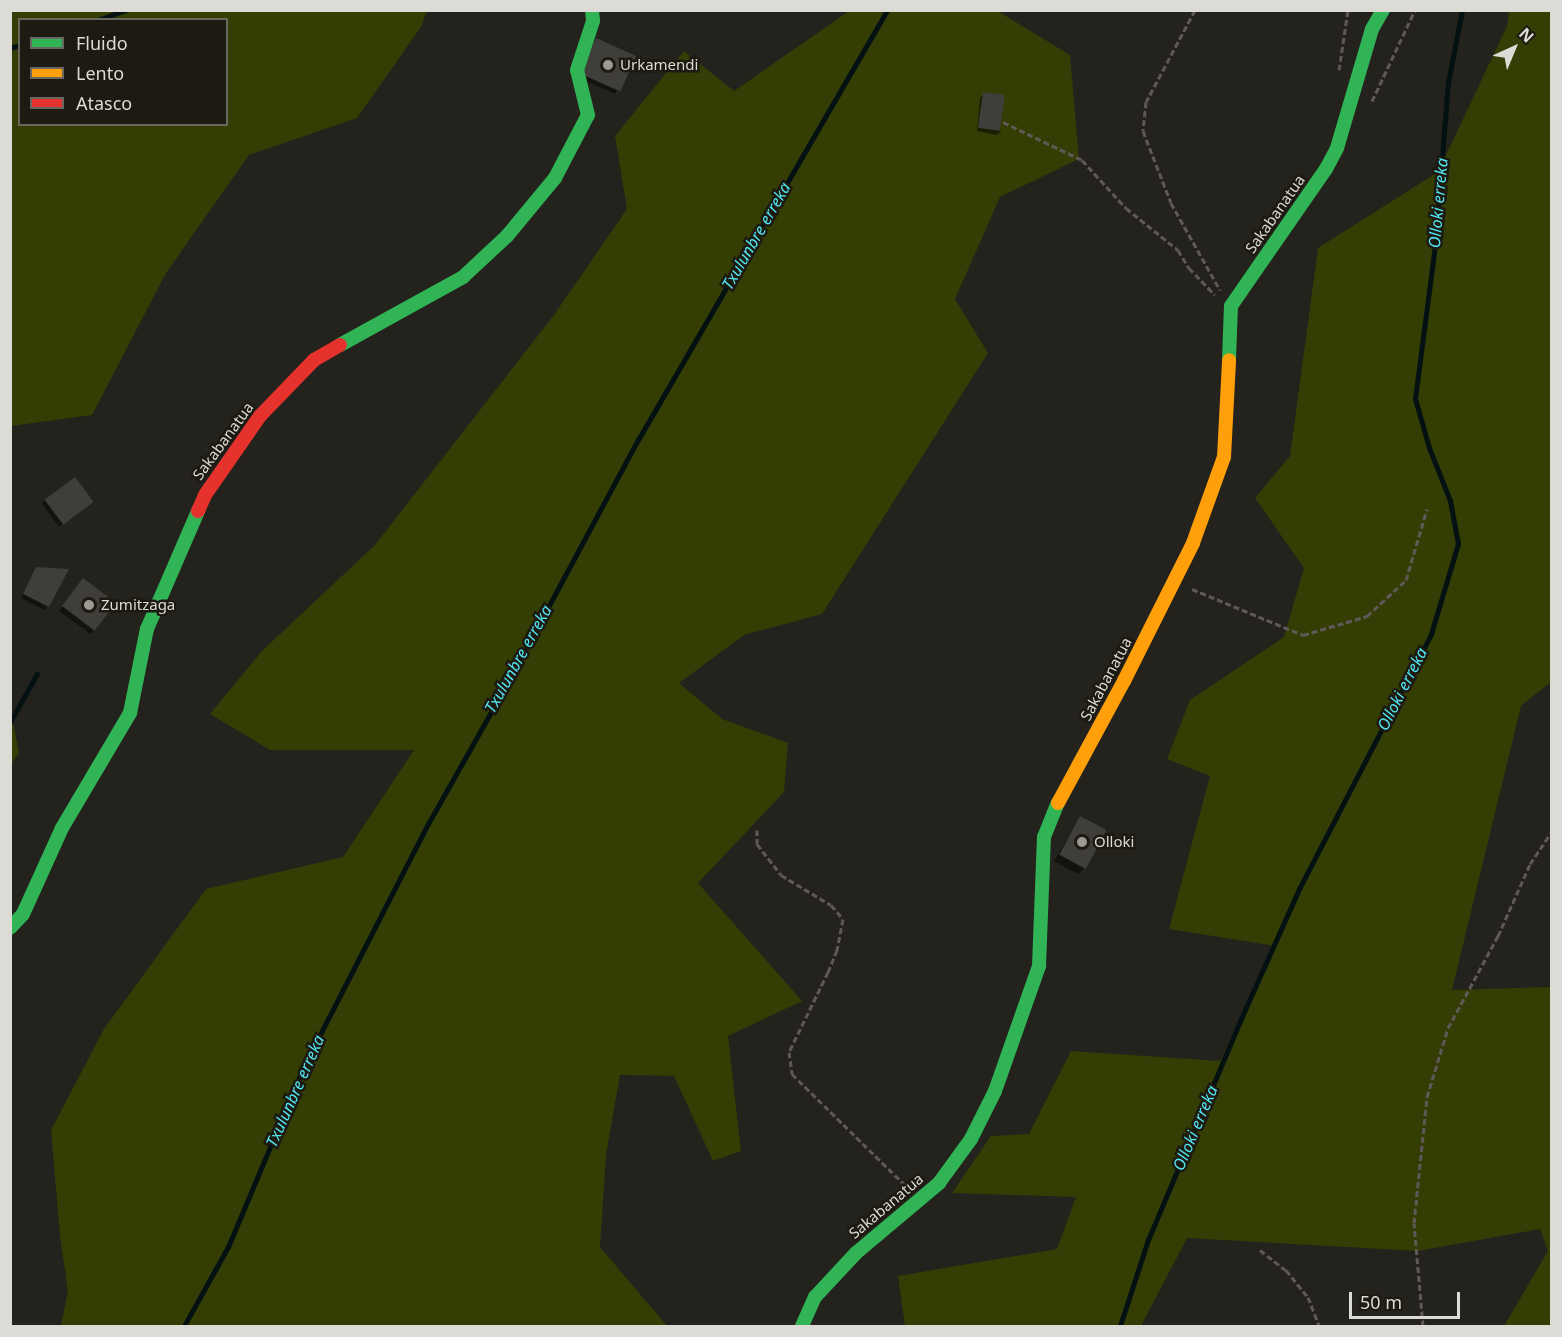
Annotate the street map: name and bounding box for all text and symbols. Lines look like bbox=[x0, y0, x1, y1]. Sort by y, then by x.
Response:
legend bbox=[18, 18, 228, 126]
north arrow bbox=[1484, 18, 1544, 78]
text: N bbox=[1514, 23, 1539, 47]
text: Fluido bbox=[76, 31, 128, 55]
place label: Urkamendi bbox=[620, 56, 698, 74]
marker: Urkamendi bbox=[601, 58, 615, 72]
text: Lento bbox=[76, 61, 124, 85]
text: Atasco bbox=[76, 91, 132, 115]
water label: Olloki erreka bbox=[1424, 157, 1452, 249]
street label: Sakabanatua bbox=[1241, 171, 1309, 257]
water label: Txulunbre erreka bbox=[718, 179, 794, 293]
street label: Sakabanatua bbox=[189, 399, 257, 483]
place label: Zumitzaga bbox=[101, 596, 175, 614]
marker: Zumitzaga bbox=[82, 598, 96, 612]
water label: Txulunbre erreka bbox=[480, 602, 556, 716]
street label: Sakabanatua bbox=[1077, 634, 1135, 724]
water label: Olloki erreka bbox=[1373, 644, 1431, 734]
place label: Olloki bbox=[1094, 833, 1134, 851]
marker: Olloki bbox=[1075, 835, 1089, 849]
water label: Txulunbre erreka bbox=[262, 1032, 328, 1150]
water label: Olloki erreka bbox=[1169, 1083, 1221, 1173]
street label: Sakabanatua bbox=[845, 1170, 927, 1242]
scale bar bbox=[1352, 1280, 1463, 1318]
text: 50 m bbox=[1360, 1290, 1402, 1314]

